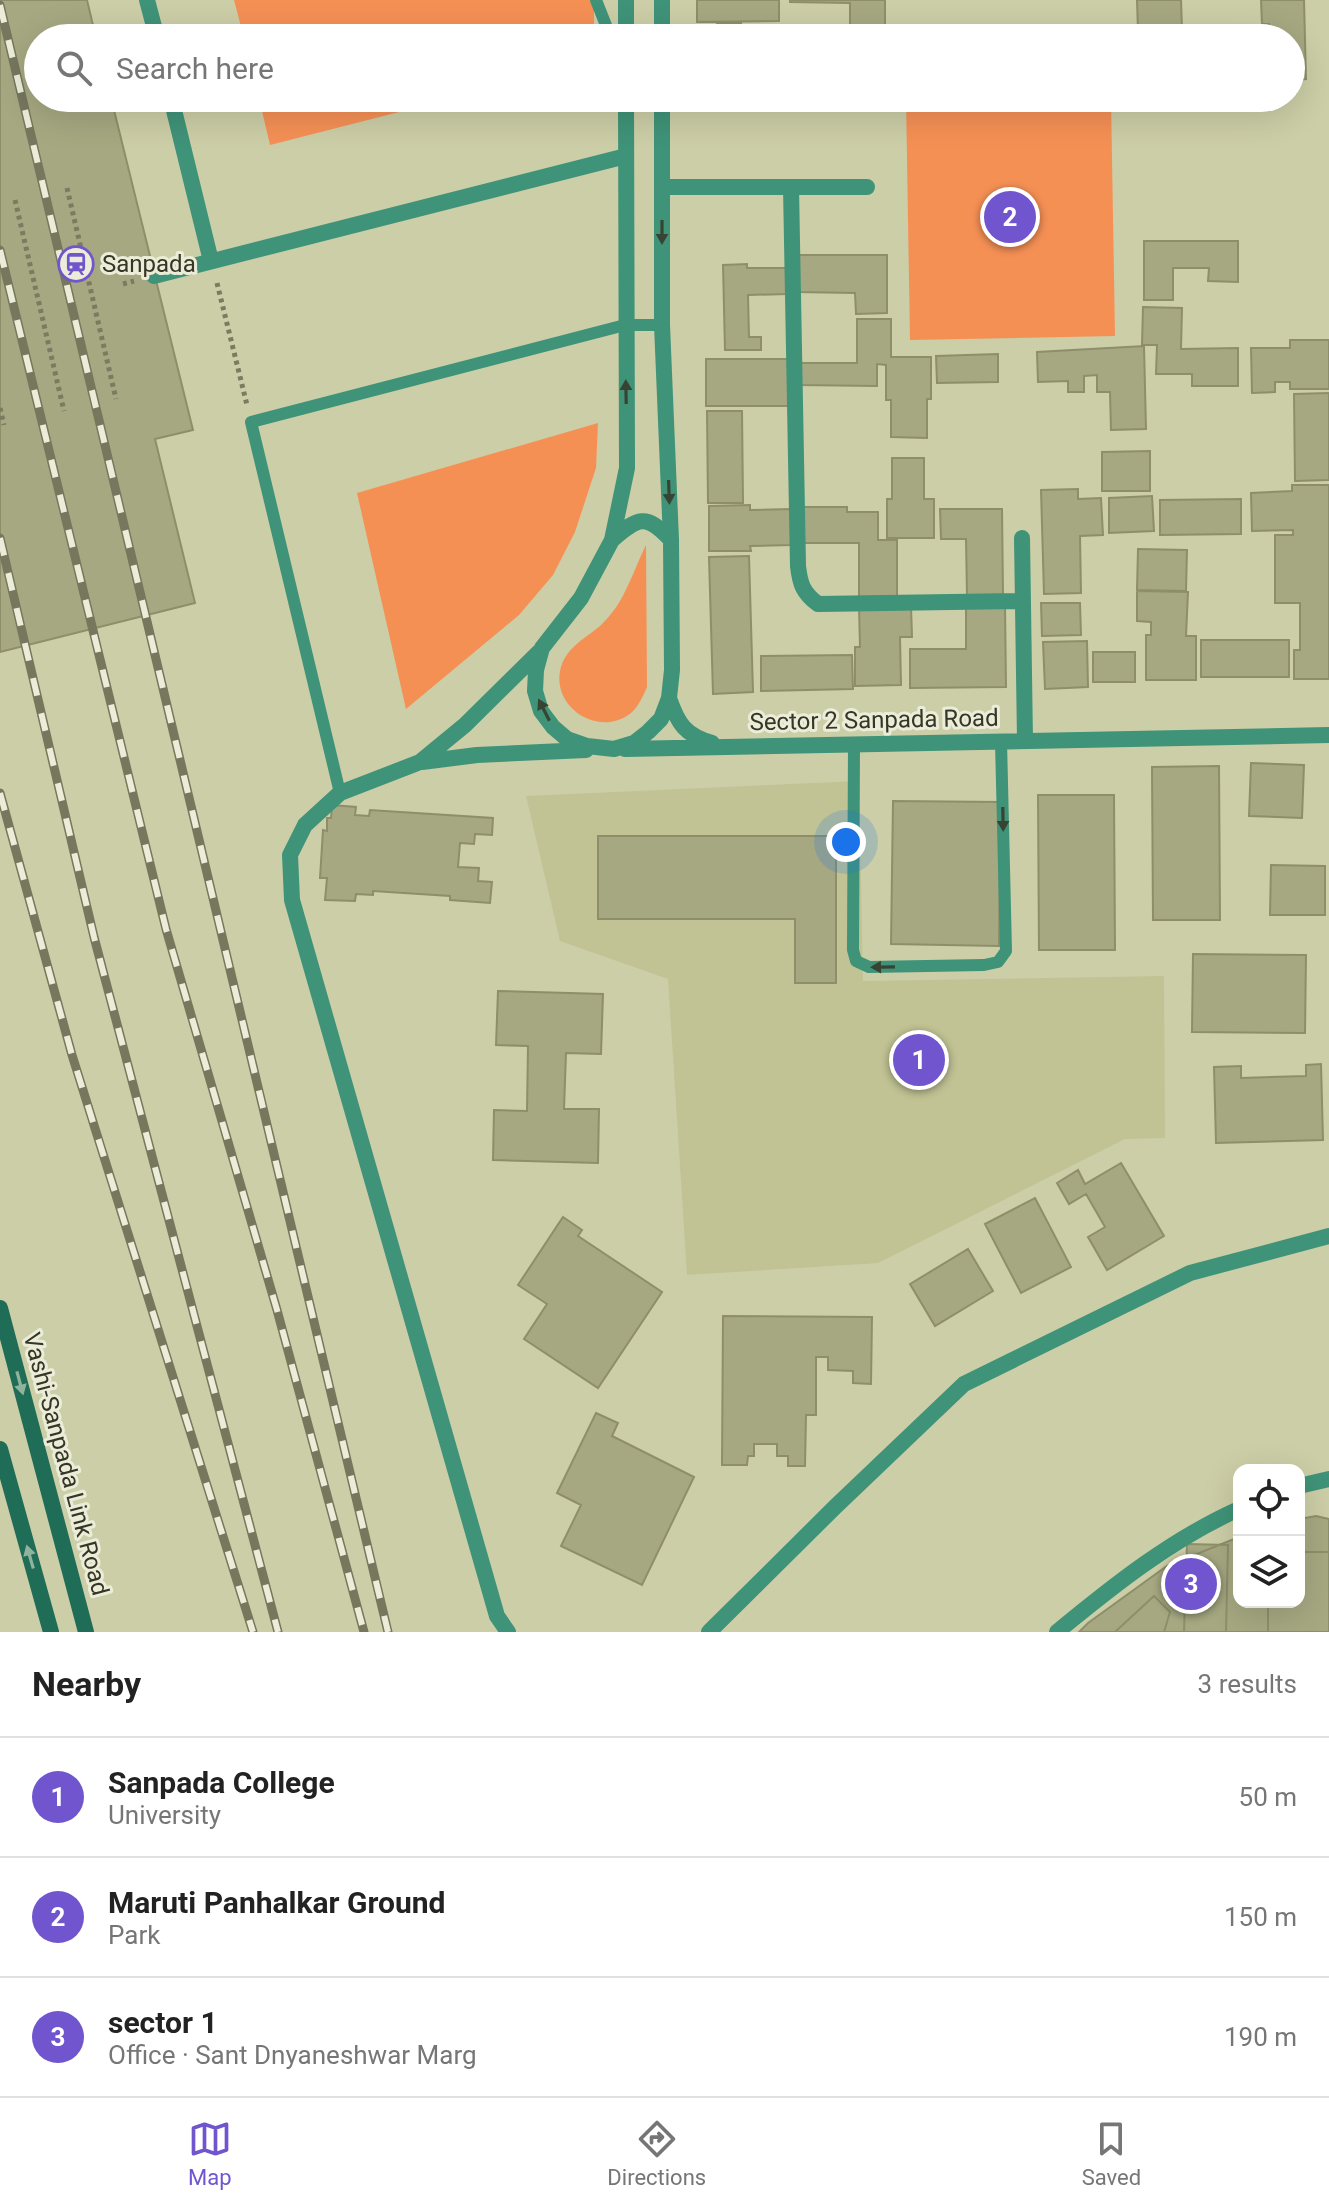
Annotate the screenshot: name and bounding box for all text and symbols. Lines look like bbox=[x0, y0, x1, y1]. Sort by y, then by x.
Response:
search box bbox=[24, 24, 1305, 112]
icon: search bbox=[52, 46, 96, 90]
text: Search here bbox=[116, 51, 274, 86]
pin: 2 bbox=[984, 187, 1036, 247]
one-way arrow bbox=[656, 220, 668, 245]
station icon: Sanpada bbox=[57, 245, 95, 283]
place label: Sanpada bbox=[102, 250, 196, 278]
one-way arrow bbox=[620, 379, 633, 404]
one-way arrow bbox=[662, 480, 675, 505]
one-way arrow bbox=[537, 699, 550, 722]
street label: Sector 2 Sanpada Road bbox=[749, 704, 999, 736]
one-way arrow bbox=[997, 807, 1009, 832]
your location bbox=[826, 822, 866, 862]
one-way arrow bbox=[870, 960, 895, 973]
pin: 1 bbox=[893, 1030, 945, 1090]
street label: Vashi-Sanpada Link Road bbox=[17, 1330, 115, 1598]
one-way arrow bbox=[14, 1372, 27, 1396]
map controls bbox=[1233, 1464, 1305, 1608]
button: locate bbox=[1233, 1464, 1305, 1536]
button: layers bbox=[1233, 1536, 1305, 1608]
one-way arrow bbox=[23, 1544, 36, 1568]
pin: 3 bbox=[1165, 1554, 1217, 1614]
text: Nearby bbox=[32, 1664, 141, 1704]
text: 3 results bbox=[1198, 1669, 1297, 1699]
text: Sanpada College bbox=[108, 1765, 335, 1800]
text: 1 bbox=[51, 1782, 65, 1812]
text: 50 m bbox=[1239, 1782, 1297, 1812]
text: University bbox=[108, 1800, 221, 1830]
text: Maruti Panhalkar Ground bbox=[108, 1885, 445, 1920]
text: 2 bbox=[51, 1902, 65, 1932]
text: 150 m bbox=[1224, 1902, 1297, 1932]
text: Park bbox=[108, 1920, 160, 1950]
text: sector 1 bbox=[108, 2005, 218, 2040]
text: 3 bbox=[51, 2022, 65, 2052]
text: 190 m bbox=[1224, 2022, 1297, 2052]
text: Office · Sant Dnyaneshwar Marg bbox=[108, 2040, 477, 2070]
tab: Map bbox=[188, 2117, 232, 2190]
tab: Directions bbox=[607, 2117, 706, 2190]
tab: Saved bbox=[1082, 2117, 1141, 2190]

